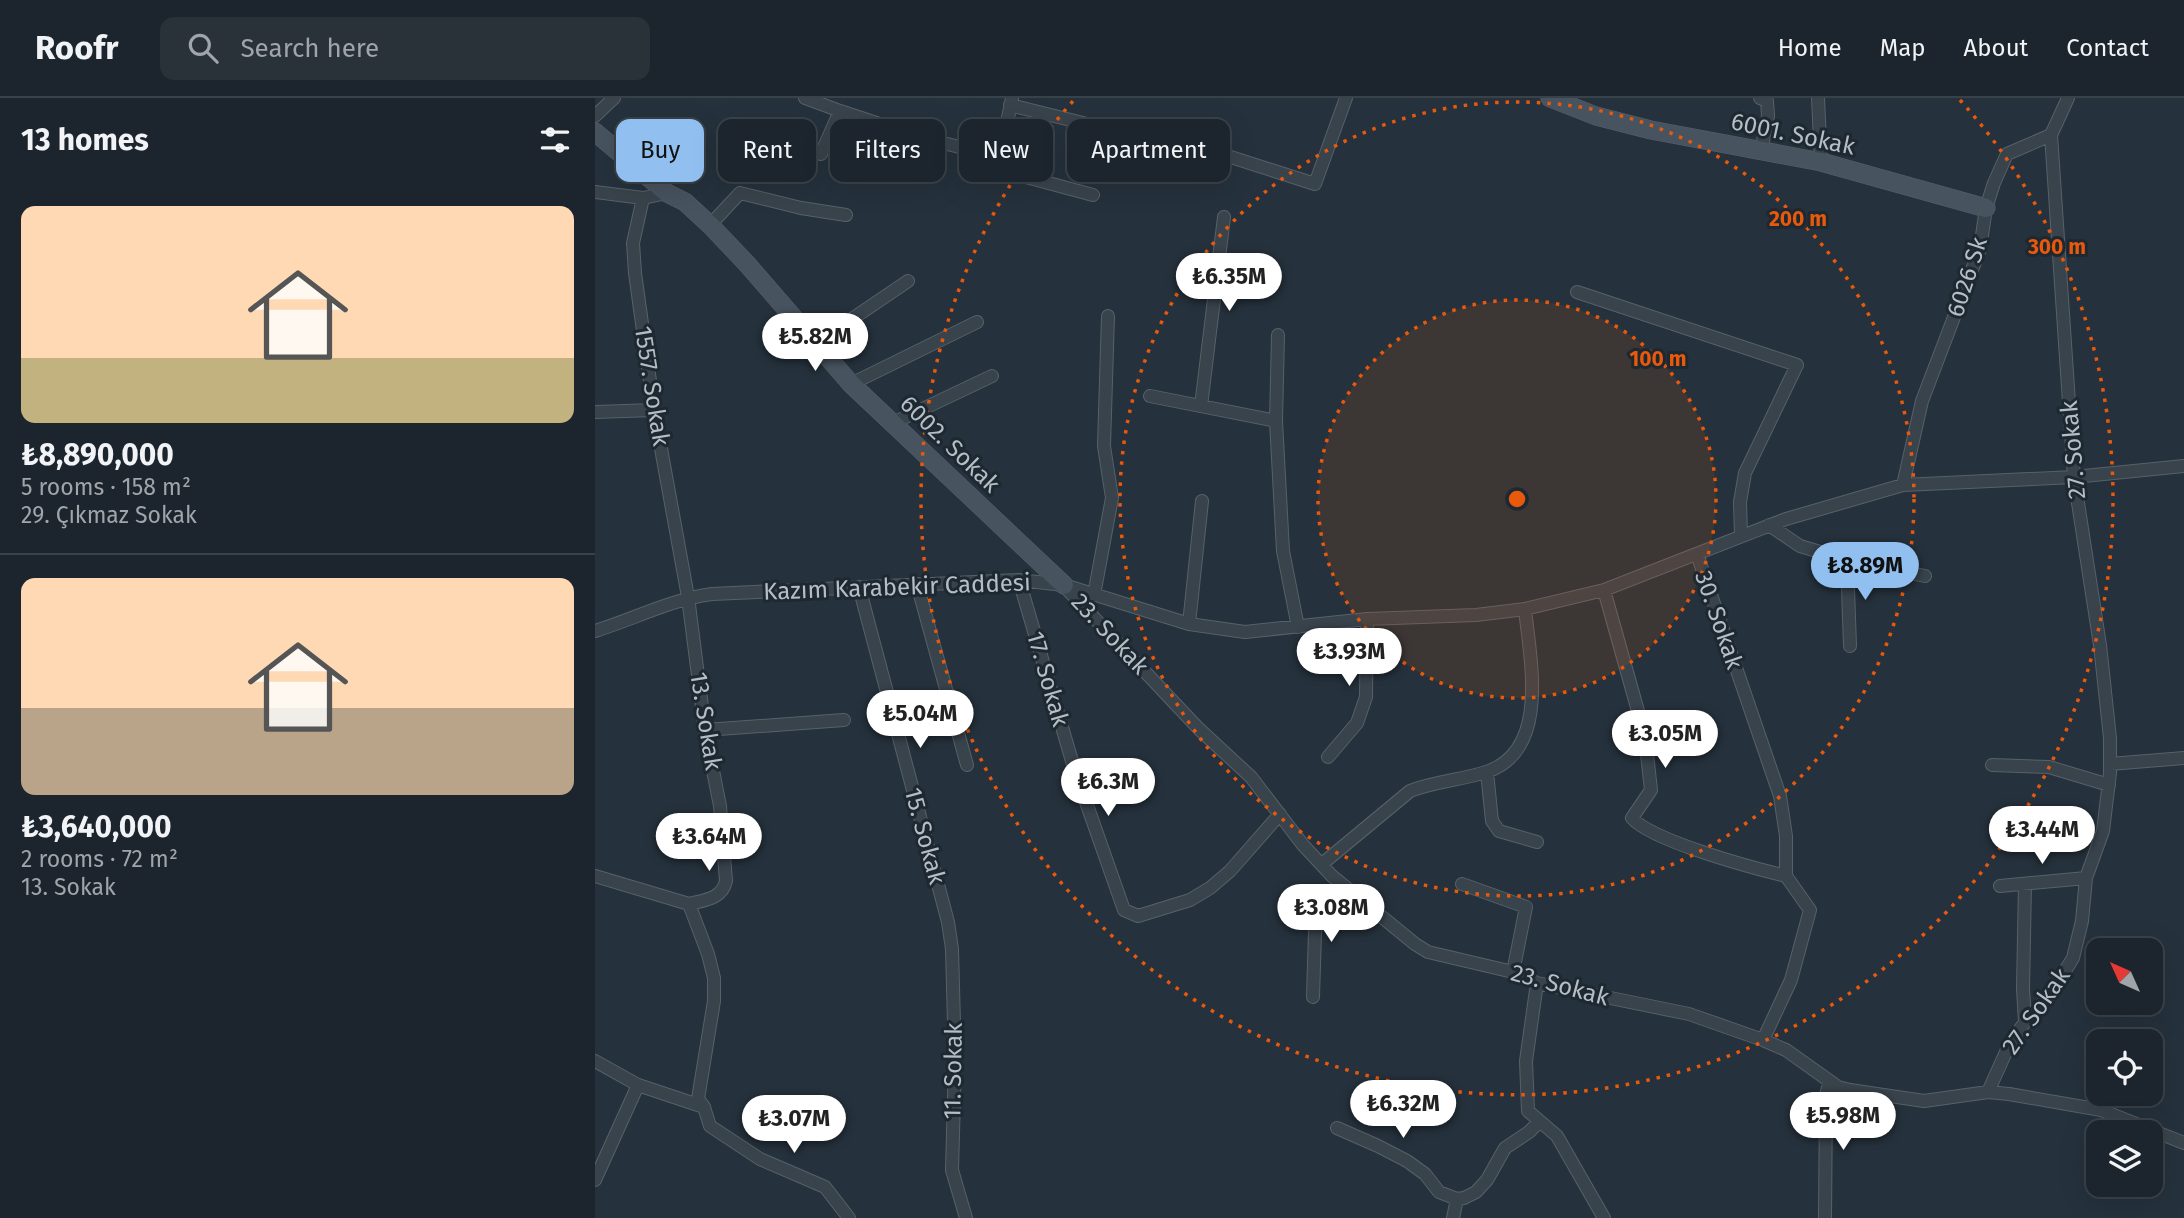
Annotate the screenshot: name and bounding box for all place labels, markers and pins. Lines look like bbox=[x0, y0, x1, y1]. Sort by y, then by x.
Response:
pin: ₺6.35M bbox=[1172, 254, 1286, 313]
pin: ₺5.82M bbox=[758, 314, 872, 373]
centre of rings bbox=[1505, 487, 1529, 511]
pin: ₺8.89M bbox=[1808, 542, 1922, 602]
pin: ₺3.93M bbox=[1292, 628, 1406, 688]
pin: ₺5.04M bbox=[863, 690, 977, 750]
pin: ₺3.05M bbox=[1608, 710, 1722, 770]
pin: ₺6.3M bbox=[1059, 758, 1157, 818]
pin: ₺3.44M bbox=[1985, 806, 2099, 866]
pin: ₺3.64M bbox=[652, 814, 766, 873]
pin: ₺3.08M bbox=[1274, 884, 1388, 944]
pin: ₺6.32M bbox=[1346, 1080, 1460, 1140]
pin: ₺5.98M bbox=[1786, 1093, 1900, 1152]
pin: ₺3.07M bbox=[737, 1096, 851, 1155]

